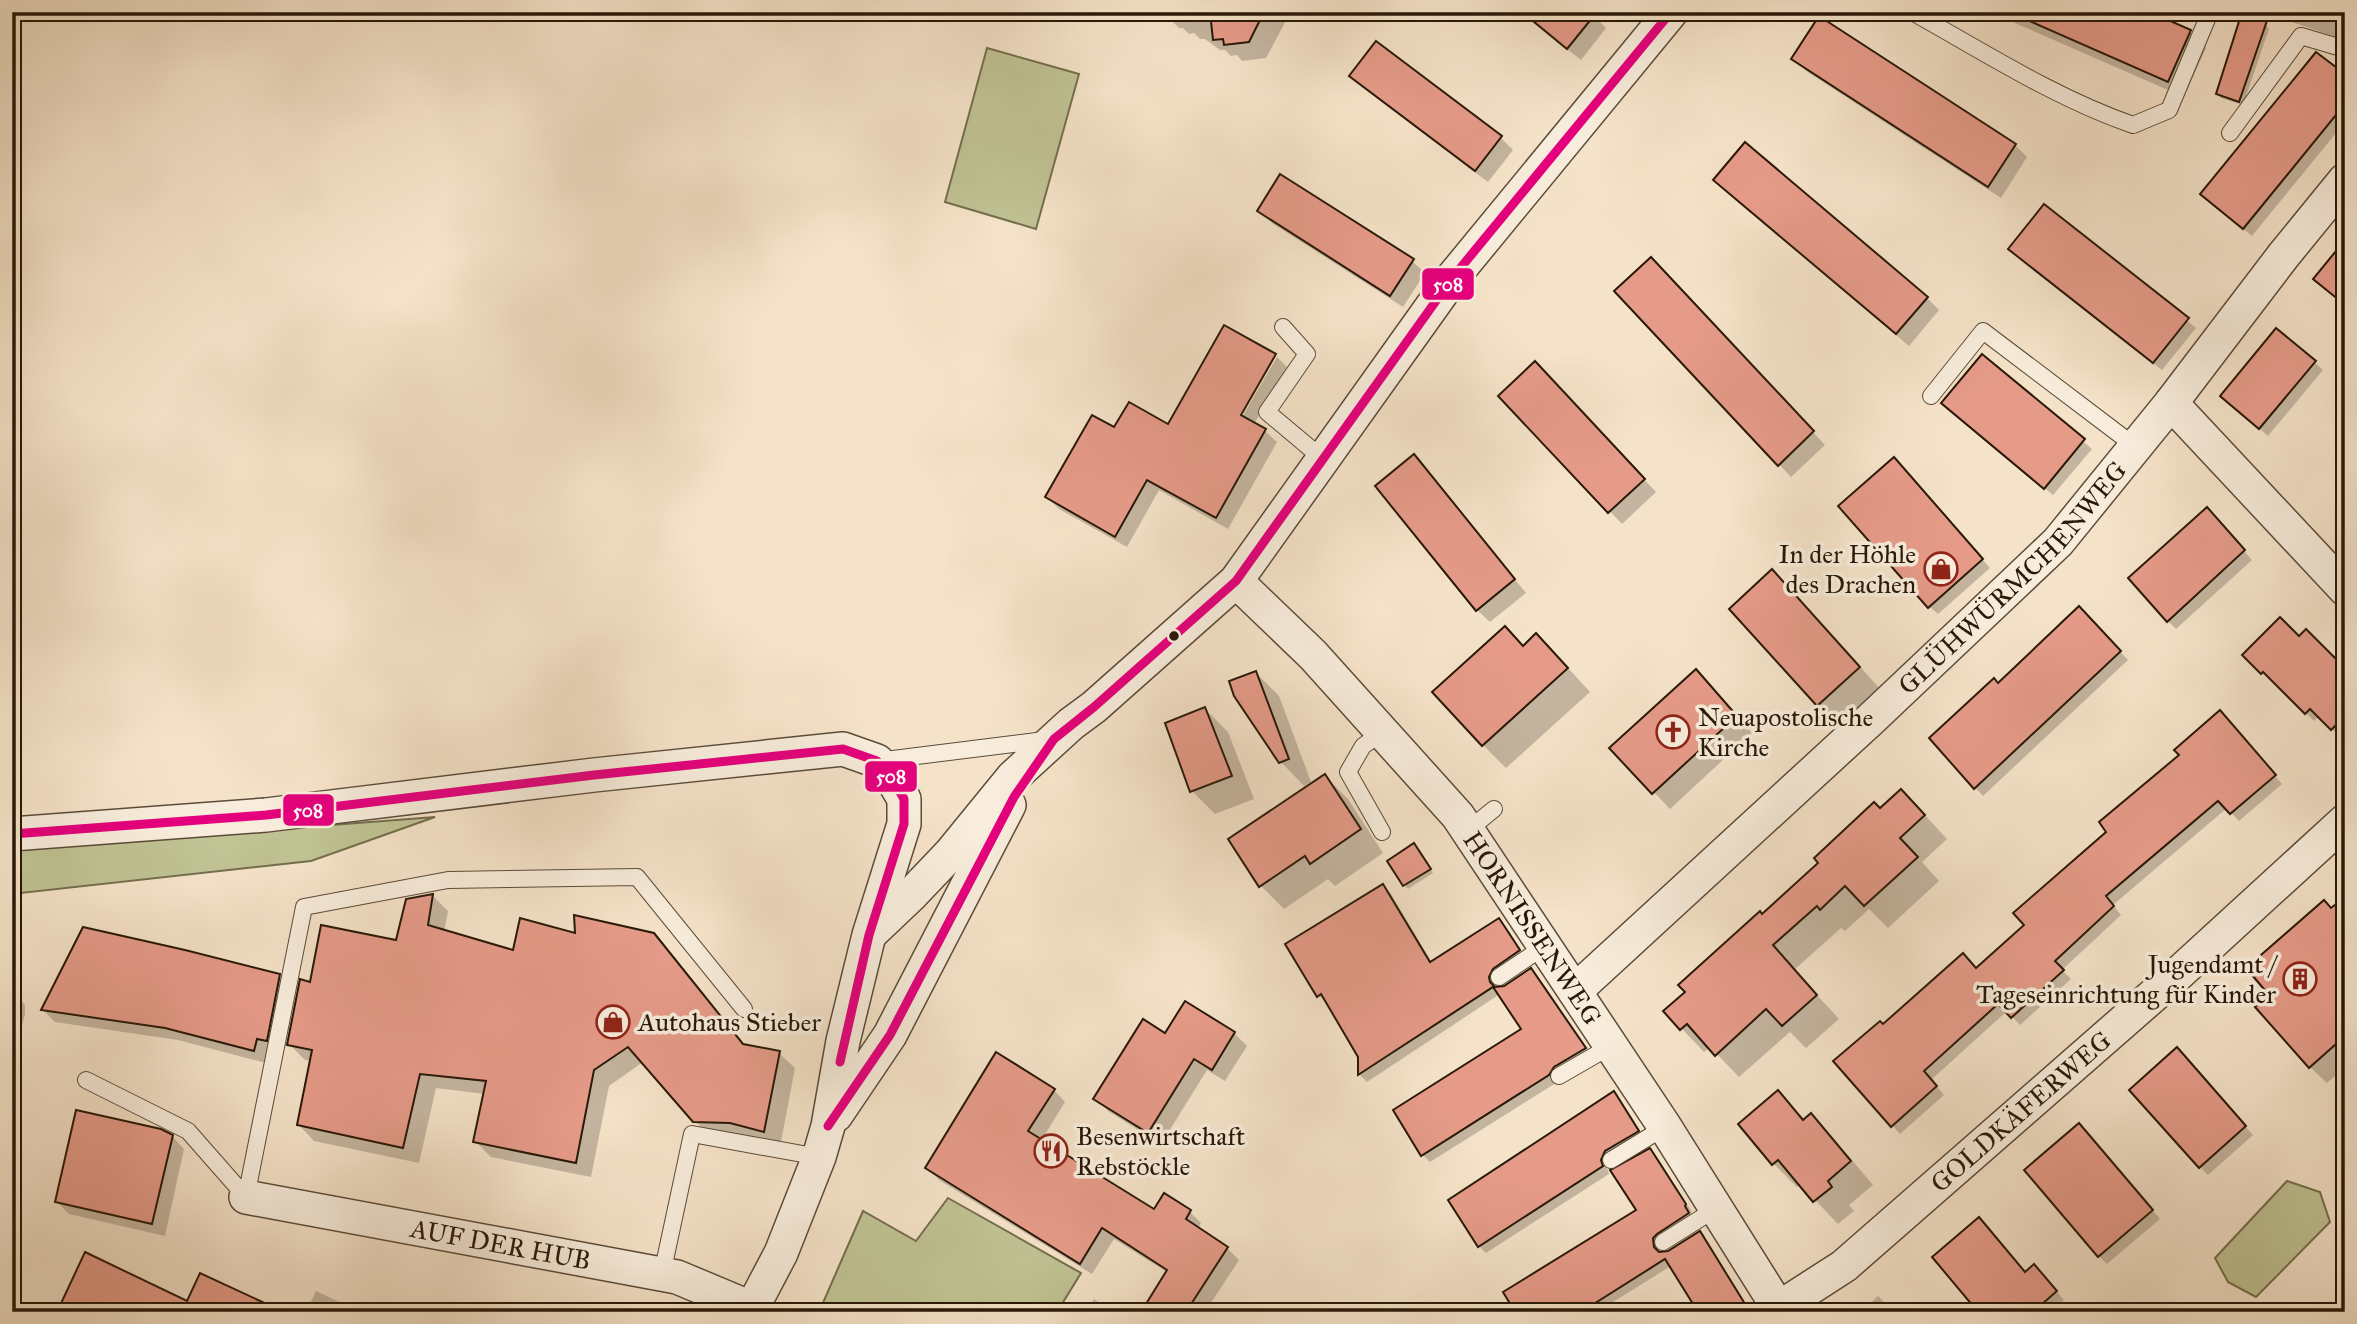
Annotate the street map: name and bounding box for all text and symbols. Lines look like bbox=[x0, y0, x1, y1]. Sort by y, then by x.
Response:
line badge: 508 bbox=[1421, 267, 1475, 301]
text: 508 bbox=[1433, 273, 1463, 296]
street label: GLÜHWÜRMCHENWEG bbox=[1891, 455, 2133, 701]
place label: In der Höhle des Drachen bbox=[1778, 538, 1916, 600]
shop icon: In der Höhle des Drachen bbox=[1922, 550, 1960, 588]
unlabelled marker bbox=[1167, 629, 1181, 643]
place label: Neuapostolische Kirche bbox=[1698, 701, 1873, 763]
church icon: Neuapostolische Kirche bbox=[1654, 713, 1692, 751]
line badge: 508 bbox=[864, 760, 918, 793]
text: 508 bbox=[876, 765, 906, 788]
line badge: 508 bbox=[282, 793, 335, 827]
text: 508 bbox=[293, 799, 323, 822]
street label: HORNISSENWEG bbox=[1457, 825, 1609, 1031]
place label: Jugendamt / Tageseinrichtung für Kinder bbox=[1976, 948, 2278, 1010]
building icon: Jugendamt / Tageseinrichtung für Kinder bbox=[2281, 960, 2319, 998]
shop icon: Autohaus Stieber bbox=[594, 1003, 632, 1041]
place label: Autohaus Stieber bbox=[637, 1006, 821, 1038]
street label: GOLDKÄFERWEG bbox=[1924, 1024, 2117, 1199]
place label: Besenwirtschaft Rebstöckle bbox=[1076, 1120, 1245, 1182]
restaurant icon: Besenwirtschaft Rebstöckle bbox=[1032, 1132, 1070, 1170]
street label: AUF DER HUB bbox=[407, 1212, 593, 1277]

